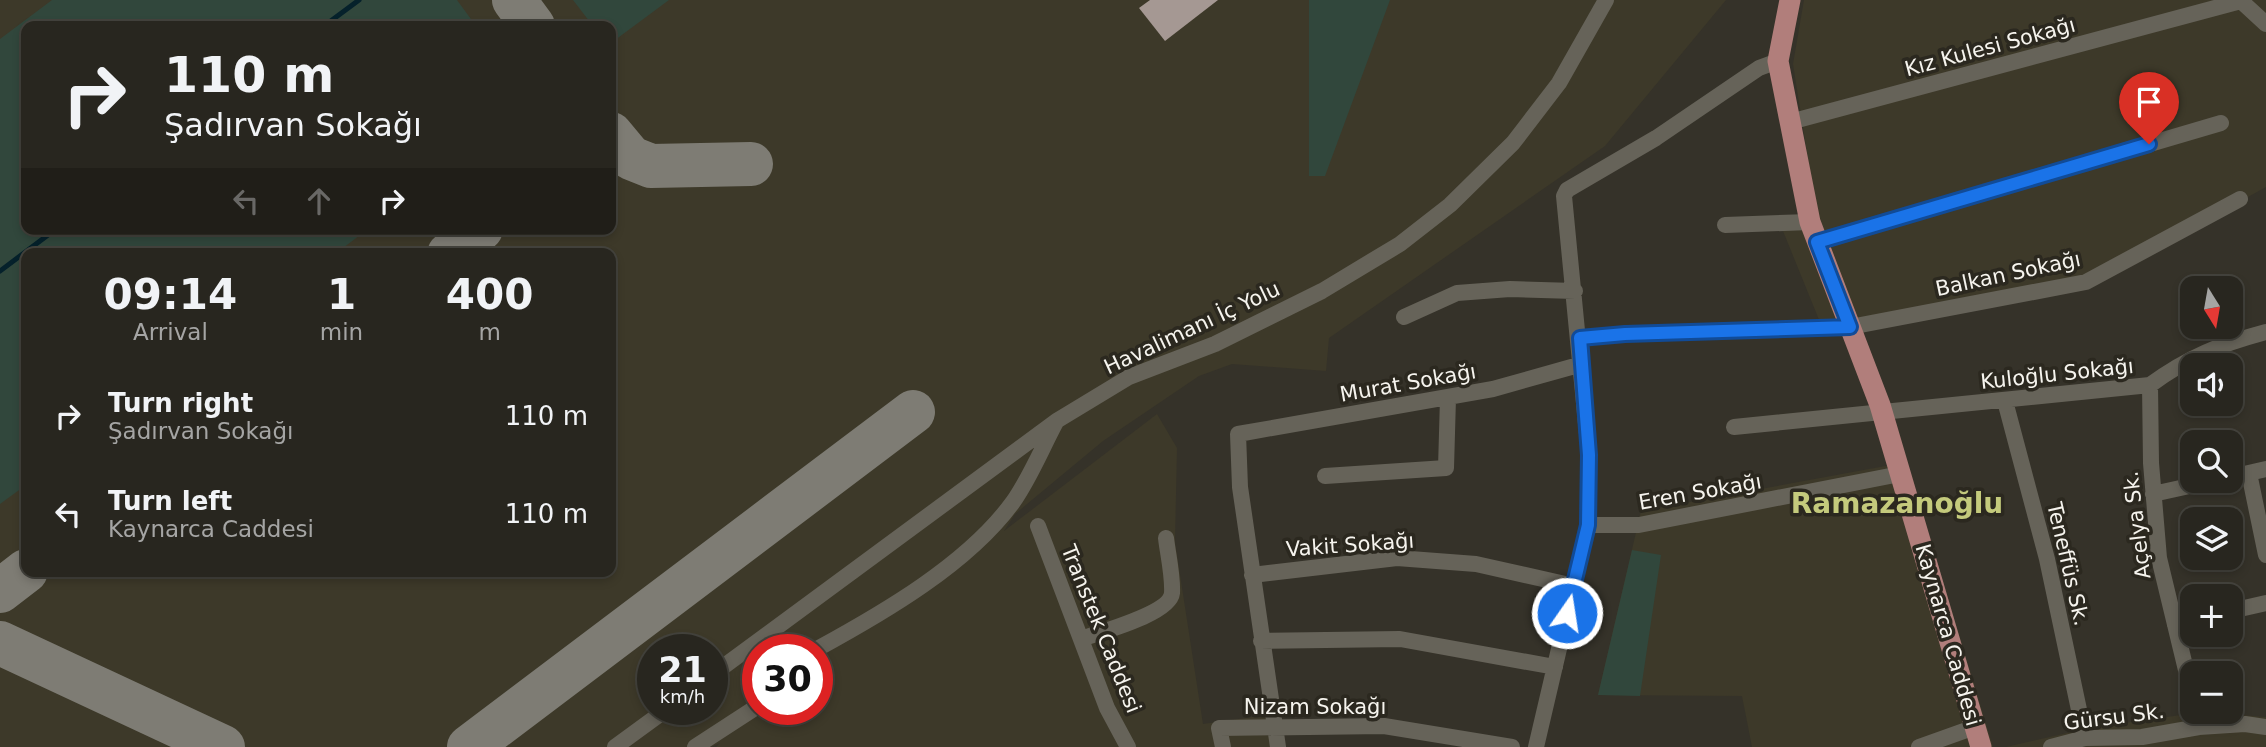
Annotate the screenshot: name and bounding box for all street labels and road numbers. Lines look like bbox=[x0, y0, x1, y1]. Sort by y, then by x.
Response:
street label: Kız Kulesi Sokağı bbox=[1902, 13, 2078, 81]
street label: Balkan Sokağı bbox=[1933, 247, 2083, 301]
street label: Havalimanı İç Yolu bbox=[1100, 276, 1284, 379]
street label: Kuloğlu Sokağı bbox=[1979, 354, 2135, 394]
street label: Murat Sokağı bbox=[1338, 359, 1478, 407]
street label: Eren Sokağı bbox=[1637, 469, 1763, 515]
street label: Açelya Sk. bbox=[2118, 470, 2156, 580]
street label: Teneffüs Sk. bbox=[2042, 499, 2094, 628]
street label: Vakit Sokağı bbox=[1285, 529, 1415, 561]
street label: Transtek Caddesi bbox=[1056, 540, 1146, 717]
street label: Kaynarca Caddesi bbox=[1911, 541, 1985, 729]
street label: Nizam Sokağı bbox=[1244, 695, 1386, 719]
street label: Gürsu Sk. bbox=[2062, 699, 2166, 735]

